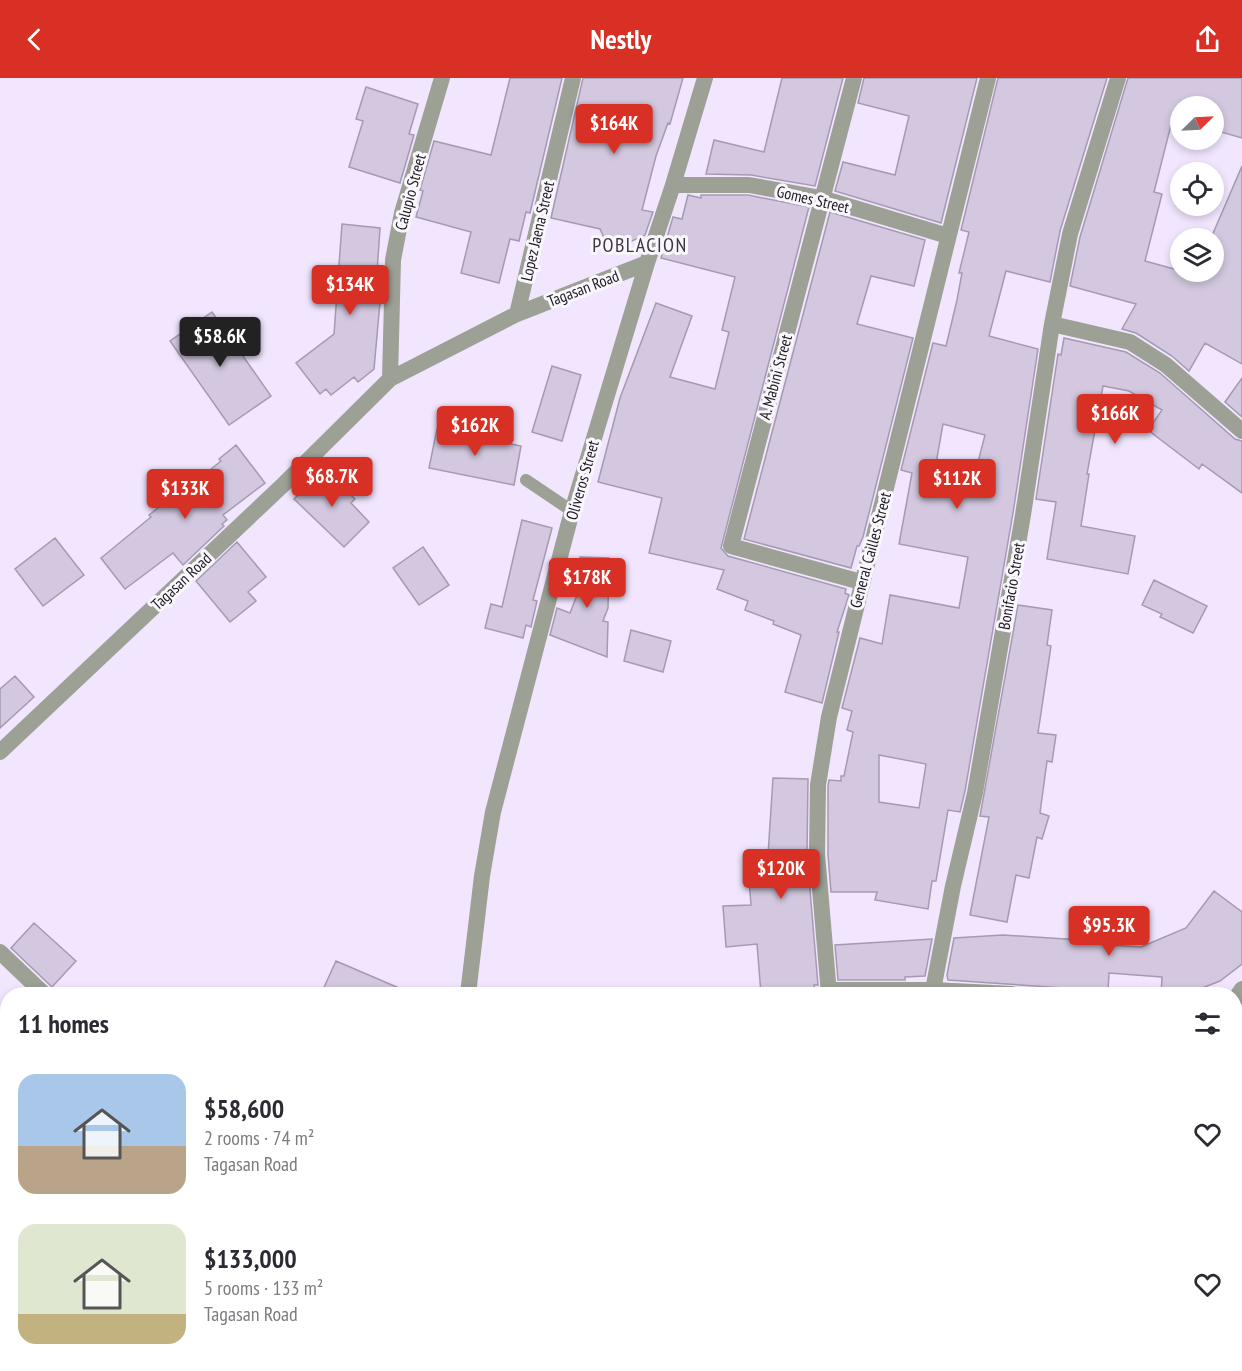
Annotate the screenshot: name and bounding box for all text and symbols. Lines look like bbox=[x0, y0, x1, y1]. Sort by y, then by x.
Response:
text: Nestly bbox=[591, 22, 651, 56]
icon: back bbox=[18, 23, 51, 56]
icon: share bbox=[1191, 23, 1224, 56]
north arrow bbox=[1170, 96, 1224, 150]
map controls bbox=[1170, 96, 1224, 282]
pin: $164K bbox=[572, 104, 656, 155]
text: $164K bbox=[590, 110, 638, 136]
street label: Calupio Street bbox=[390, 151, 430, 232]
button: locate bbox=[1170, 162, 1224, 216]
street label: Lopez Jaena Street bbox=[516, 179, 558, 283]
street label: Gomes Street bbox=[775, 181, 852, 217]
button: layers bbox=[1170, 228, 1224, 282]
district label: POBLACION bbox=[592, 232, 688, 258]
pin: $134K bbox=[308, 265, 392, 316]
street label: Tagasan Road bbox=[544, 265, 622, 311]
text: $134K bbox=[326, 271, 374, 297]
pin: $58.6K bbox=[171, 317, 269, 368]
text: $58.6K bbox=[194, 323, 246, 349]
street label: A. Mabini Street bbox=[754, 332, 796, 422]
pin: $166K bbox=[1073, 394, 1157, 445]
text: $166K bbox=[1091, 400, 1139, 426]
pin: $162K bbox=[433, 406, 517, 457]
text: $162K bbox=[451, 412, 499, 438]
street label: Oliveros Street bbox=[561, 437, 603, 522]
pin: $68.7K bbox=[283, 457, 381, 508]
pin: $112K bbox=[915, 459, 999, 510]
text: $68.7K bbox=[306, 463, 358, 489]
text: $112K bbox=[933, 465, 981, 491]
pin: $133K bbox=[143, 469, 227, 520]
text: $133K bbox=[161, 475, 209, 501]
street label: General Cailles Street bbox=[845, 489, 895, 610]
street label: Bonifacio Street bbox=[994, 540, 1029, 631]
street label: Tagasan Road bbox=[147, 548, 215, 614]
pin: $178K bbox=[545, 558, 629, 609]
text: $178K bbox=[563, 564, 611, 590]
pin: $120K bbox=[739, 849, 823, 900]
text: $120K bbox=[757, 855, 805, 881]
pin: $95.3K bbox=[1060, 906, 1158, 957]
text: $95.3K bbox=[1083, 912, 1135, 938]
text: 11 homes bbox=[18, 1007, 109, 1040]
icon: filters bbox=[1191, 1007, 1224, 1040]
text: $58,600 bbox=[204, 1092, 284, 1125]
icon: home bbox=[66, 1098, 138, 1170]
icon: heart bbox=[1191, 1118, 1224, 1151]
text: 2 rooms · 74 m² bbox=[204, 1125, 314, 1151]
text: Tagasan Road bbox=[204, 1151, 298, 1177]
text: $133,000 bbox=[204, 1242, 297, 1275]
icon: home bbox=[66, 1248, 138, 1320]
icon: heart bbox=[1191, 1268, 1224, 1301]
text: 5 rooms · 133 m² bbox=[204, 1275, 323, 1301]
text: Tagasan Road bbox=[204, 1301, 298, 1327]

